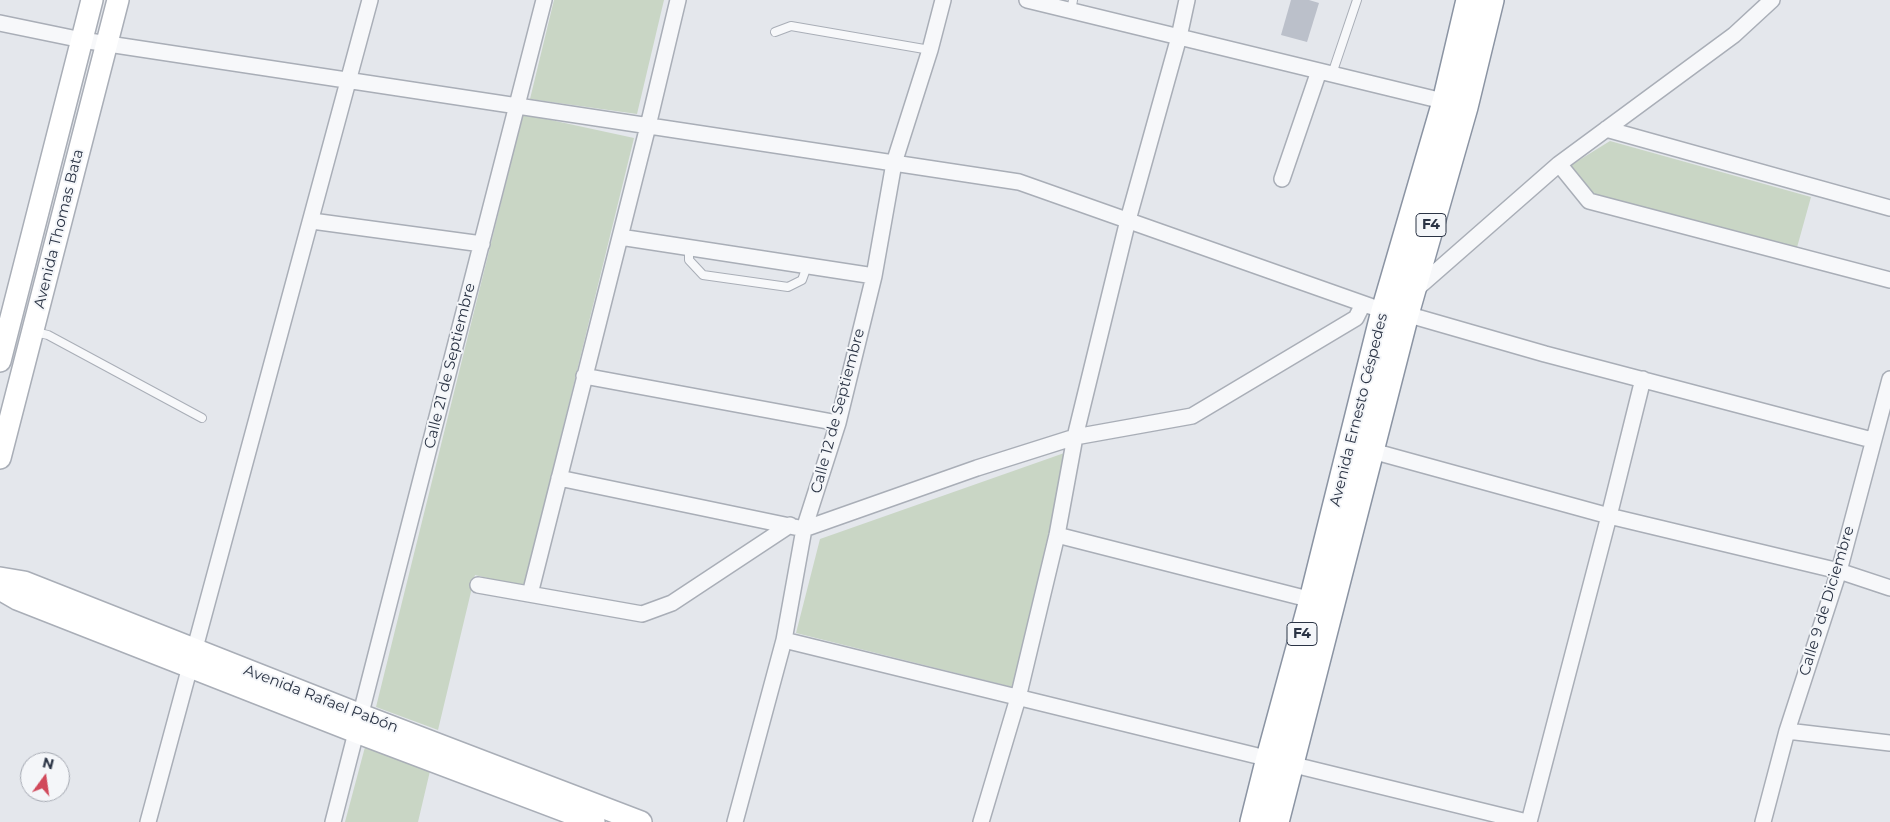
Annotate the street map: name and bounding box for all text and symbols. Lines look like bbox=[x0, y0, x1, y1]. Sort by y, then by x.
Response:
street label: Avenida Thomas Bata bbox=[30, 148, 88, 310]
road number: F4 bbox=[1416, 214, 1446, 236]
street label: Calle 21 de Septiembre bbox=[421, 281, 479, 451]
street label: Avenida Ernesto Céspedes bbox=[1326, 312, 1392, 508]
street label: Calle 12 de Septiembre bbox=[807, 327, 869, 495]
street label: Calle 9 de Diciembre bbox=[1796, 524, 1858, 678]
road number: F4 bbox=[1287, 622, 1317, 646]
street label: Avenida Rafael Pabón bbox=[241, 661, 401, 737]
north arrow bbox=[20, 752, 70, 802]
text: N bbox=[41, 753, 56, 774]

